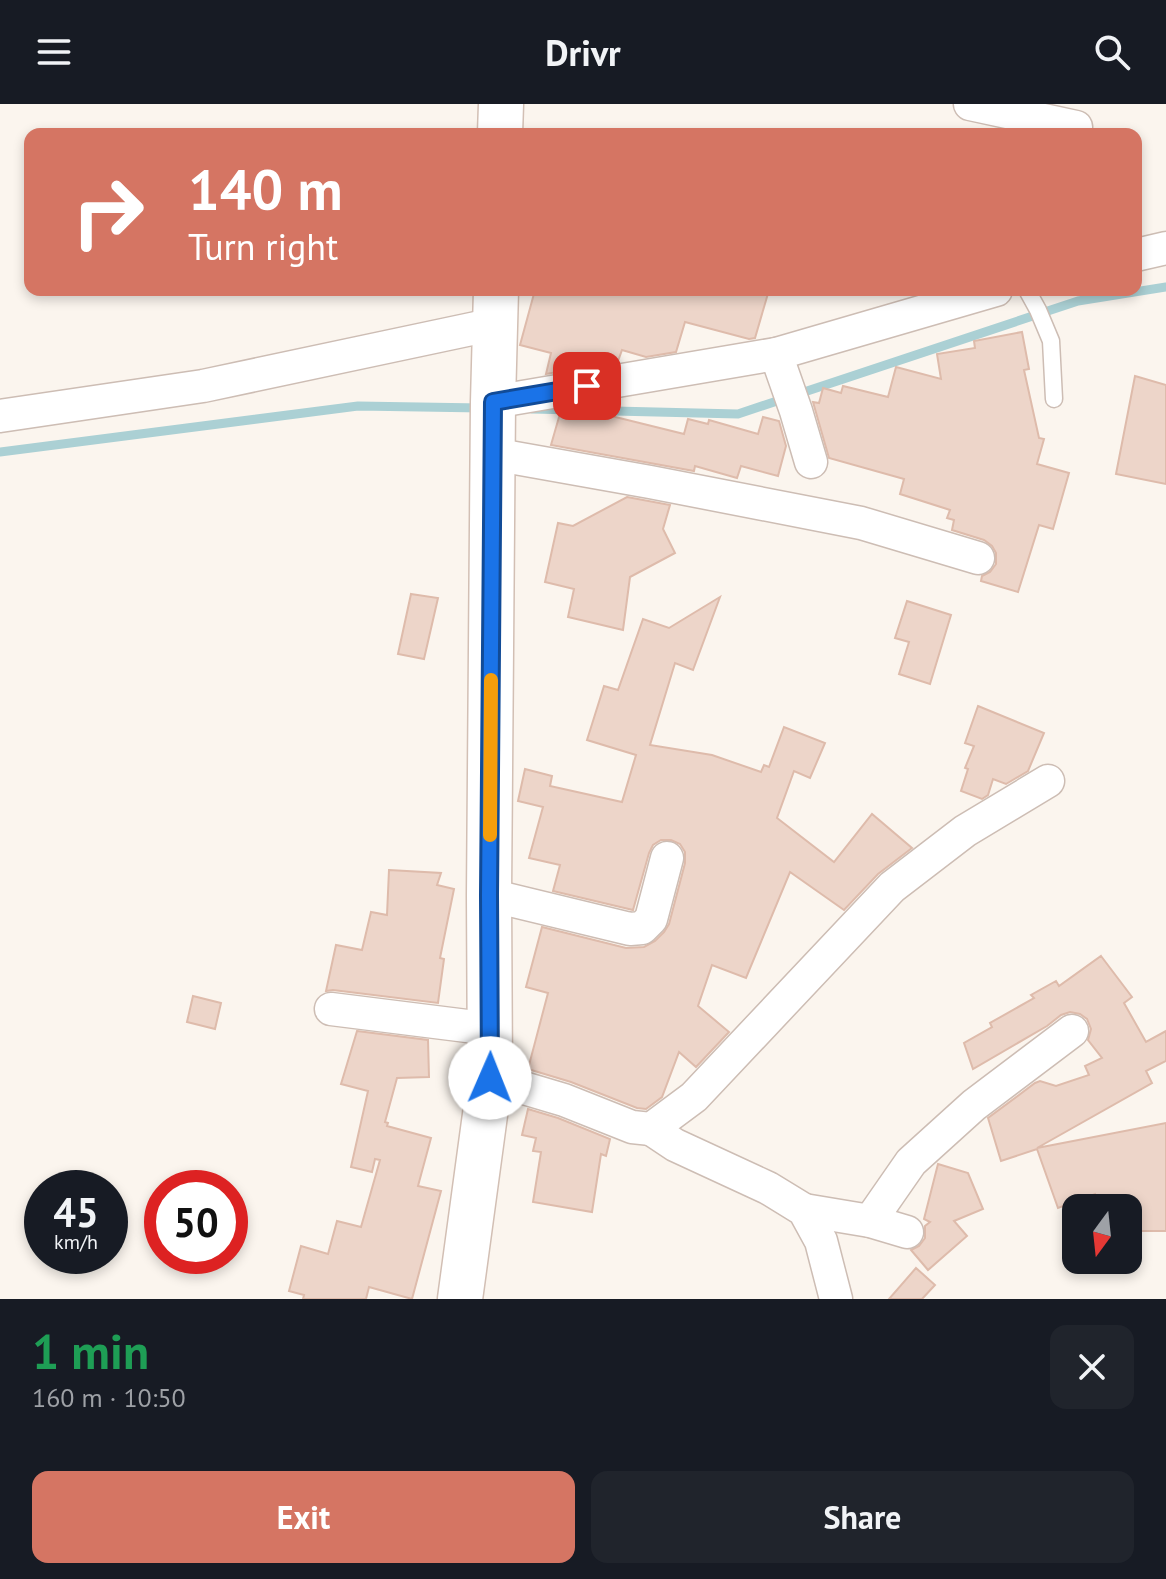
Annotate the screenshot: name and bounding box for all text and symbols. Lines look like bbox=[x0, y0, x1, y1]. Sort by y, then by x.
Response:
text: Drivr bbox=[545, 29, 621, 76]
icon: menu bbox=[32, 30, 76, 74]
icon: search bbox=[1090, 30, 1134, 74]
text: 140 m bbox=[188, 153, 343, 225]
icon: right bbox=[56, 160, 160, 264]
text: Turn right bbox=[188, 223, 338, 270]
pin bbox=[553, 352, 621, 420]
icon: arrive bbox=[565, 364, 609, 408]
position arrow bbox=[448, 1036, 532, 1120]
speed limit sign: 50 bbox=[144, 1170, 248, 1274]
text: 45 bbox=[53, 1186, 99, 1238]
north arrow bbox=[1062, 1194, 1142, 1274]
map controls bbox=[1062, 1194, 1142, 1274]
text: km/h bbox=[54, 1229, 98, 1255]
text: 1 min bbox=[32, 1320, 149, 1382]
button: close bbox=[1050, 1325, 1134, 1409]
text: 160 m · 10:50 bbox=[32, 1381, 186, 1414]
button: Exit bbox=[32, 1471, 575, 1563]
button: Share bbox=[591, 1471, 1134, 1563]

